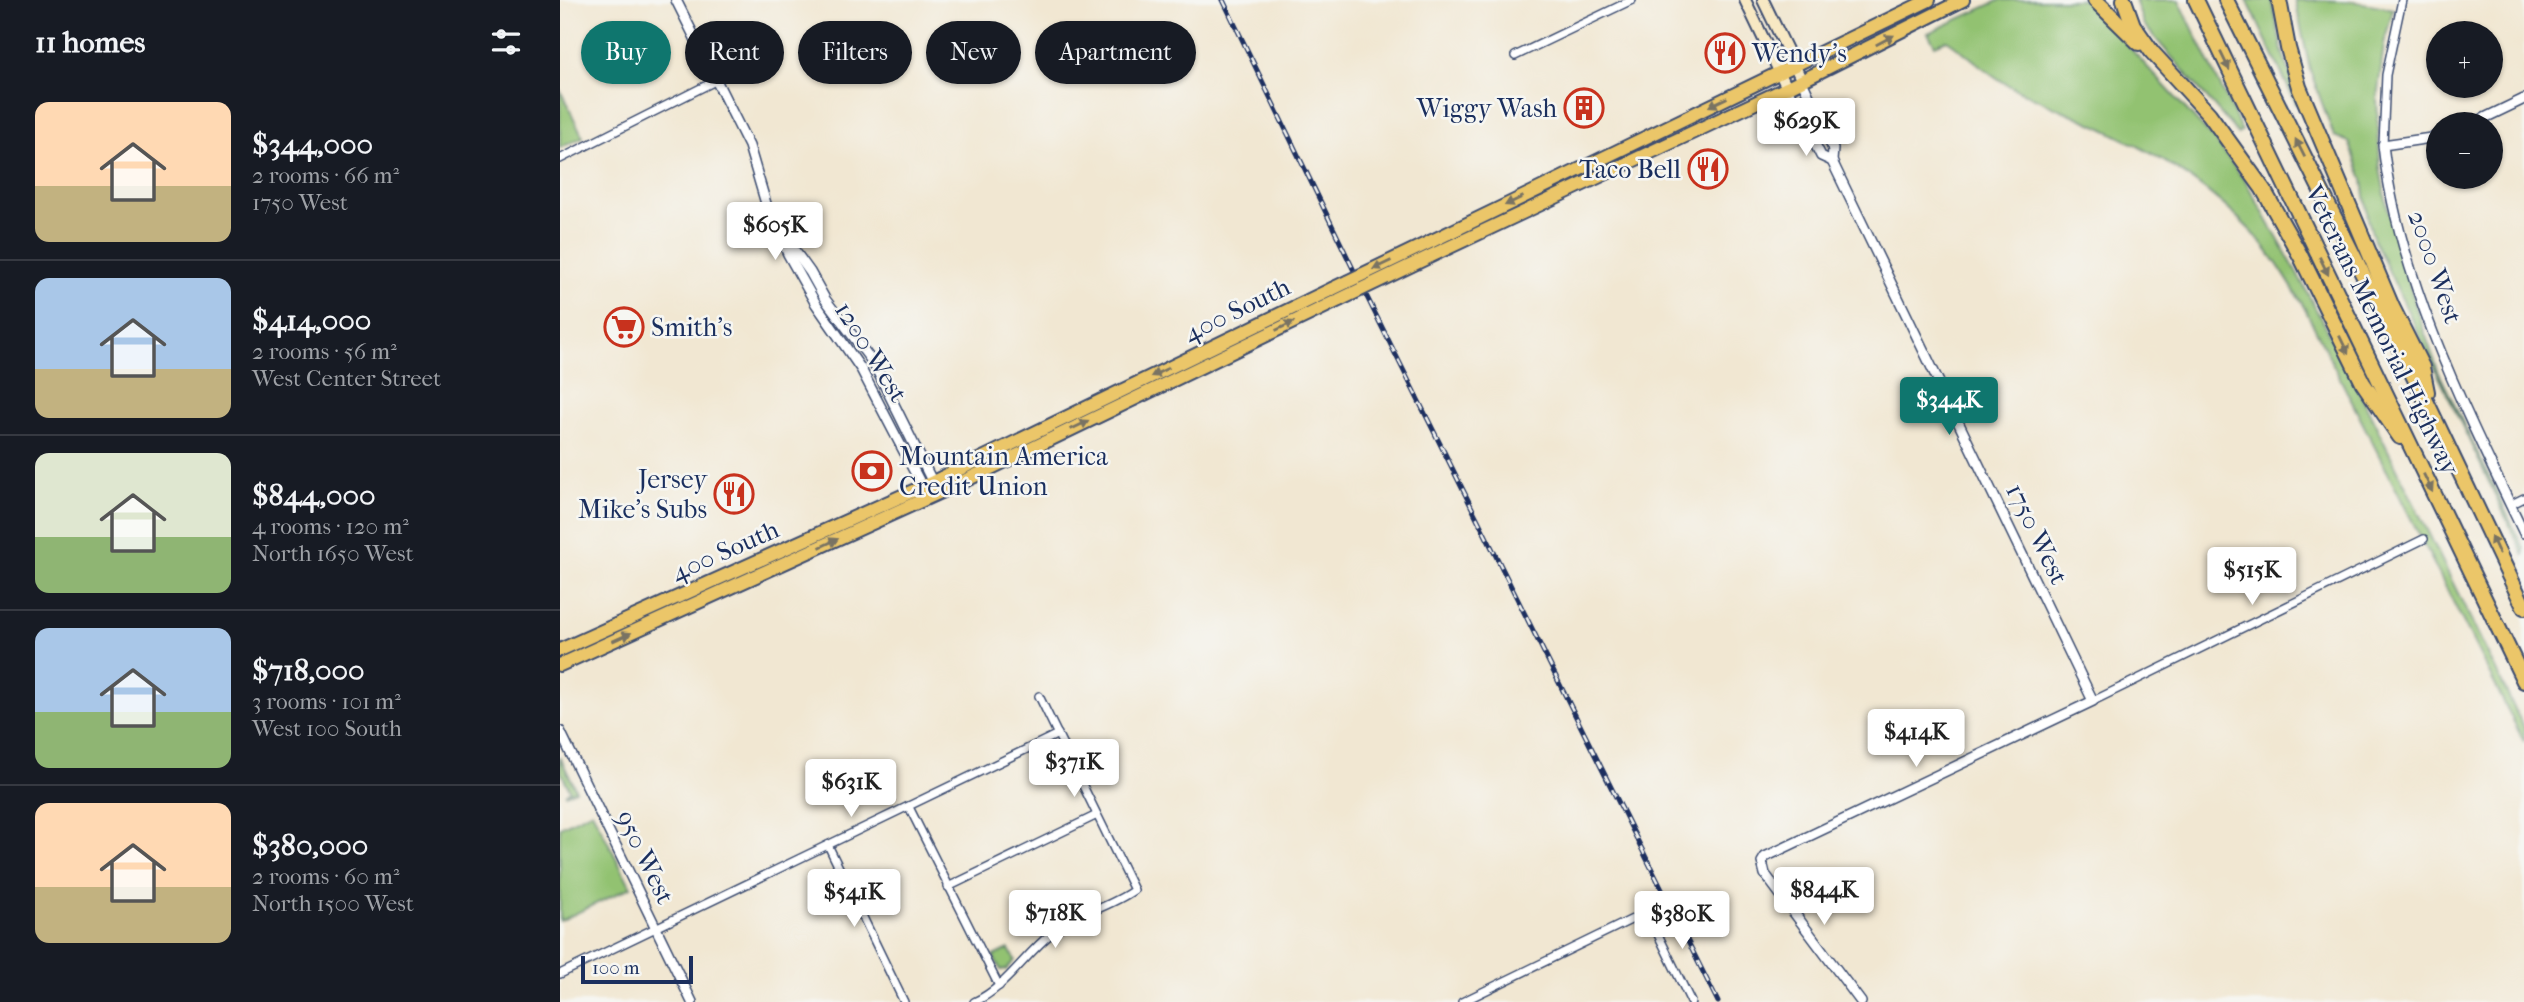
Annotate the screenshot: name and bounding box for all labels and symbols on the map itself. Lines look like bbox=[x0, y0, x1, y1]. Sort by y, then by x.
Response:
restaurant icon: Wendy's bbox=[1704, 32, 1746, 74]
one-way arrow bbox=[1875, 34, 1895, 46]
place label: Wendy's bbox=[1751, 38, 1847, 69]
one-way arrow bbox=[2220, 51, 2231, 72]
building icon: Wiggy Wash bbox=[1563, 87, 1605, 129]
place label: Wiggy Wash bbox=[1416, 93, 1557, 124]
one-way arrow bbox=[1708, 97, 1728, 108]
pin: $629K bbox=[1757, 99, 1855, 158]
one-way arrow bbox=[2295, 138, 2306, 158]
restaurant icon: Taco Bell bbox=[1687, 148, 1729, 190]
place label: Taco Bell bbox=[1579, 154, 1681, 185]
street label: Veterans Memorial Highway bbox=[2298, 179, 2466, 481]
one-way arrow bbox=[1503, 196, 1524, 207]
pin: $605K bbox=[726, 202, 824, 262]
street label: 2000 West bbox=[2401, 206, 2469, 328]
one-way arrow bbox=[2319, 256, 2330, 276]
one-way arrow bbox=[1372, 259, 1392, 271]
street label: 400 South bbox=[1179, 271, 1296, 349]
street label: 1200 West bbox=[828, 296, 914, 409]
supermarket icon: Smith's bbox=[603, 306, 645, 348]
place label: Smith's bbox=[651, 312, 732, 343]
one-way arrow bbox=[1275, 321, 1295, 332]
one-way arrow bbox=[2338, 335, 2350, 355]
one-way arrow bbox=[1150, 366, 1170, 378]
pin: $344K bbox=[1900, 378, 1998, 437]
one-way arrow bbox=[1070, 419, 1090, 431]
place label: Mountain America Credit Union bbox=[899, 441, 1109, 502]
bank icon: Mountain America Credit Union bbox=[851, 450, 893, 492]
place label: Jersey Mike's Subs bbox=[578, 464, 708, 525]
restaurant icon: Jersey Mike's Subs bbox=[713, 473, 755, 515]
one-way arrow bbox=[2423, 473, 2434, 493]
street label: 1750 West bbox=[1999, 478, 2075, 590]
street label: 400 South bbox=[666, 513, 784, 588]
one-way arrow bbox=[2489, 535, 2501, 555]
one-way arrow bbox=[819, 537, 840, 548]
pin: $515K bbox=[2203, 548, 2301, 607]
one-way arrow bbox=[612, 631, 632, 643]
pin: $414K bbox=[1867, 710, 1965, 769]
pin: $371K bbox=[1025, 740, 1123, 799]
pin: $631K bbox=[802, 760, 900, 819]
street label: 950 West bbox=[609, 805, 681, 909]
pin: $844K bbox=[1775, 867, 1873, 927]
pin: $541K bbox=[805, 870, 903, 929]
pin: $718K bbox=[1006, 890, 1104, 950]
pin: $380K bbox=[1633, 892, 1731, 951]
scale bar bbox=[581, 953, 693, 985]

